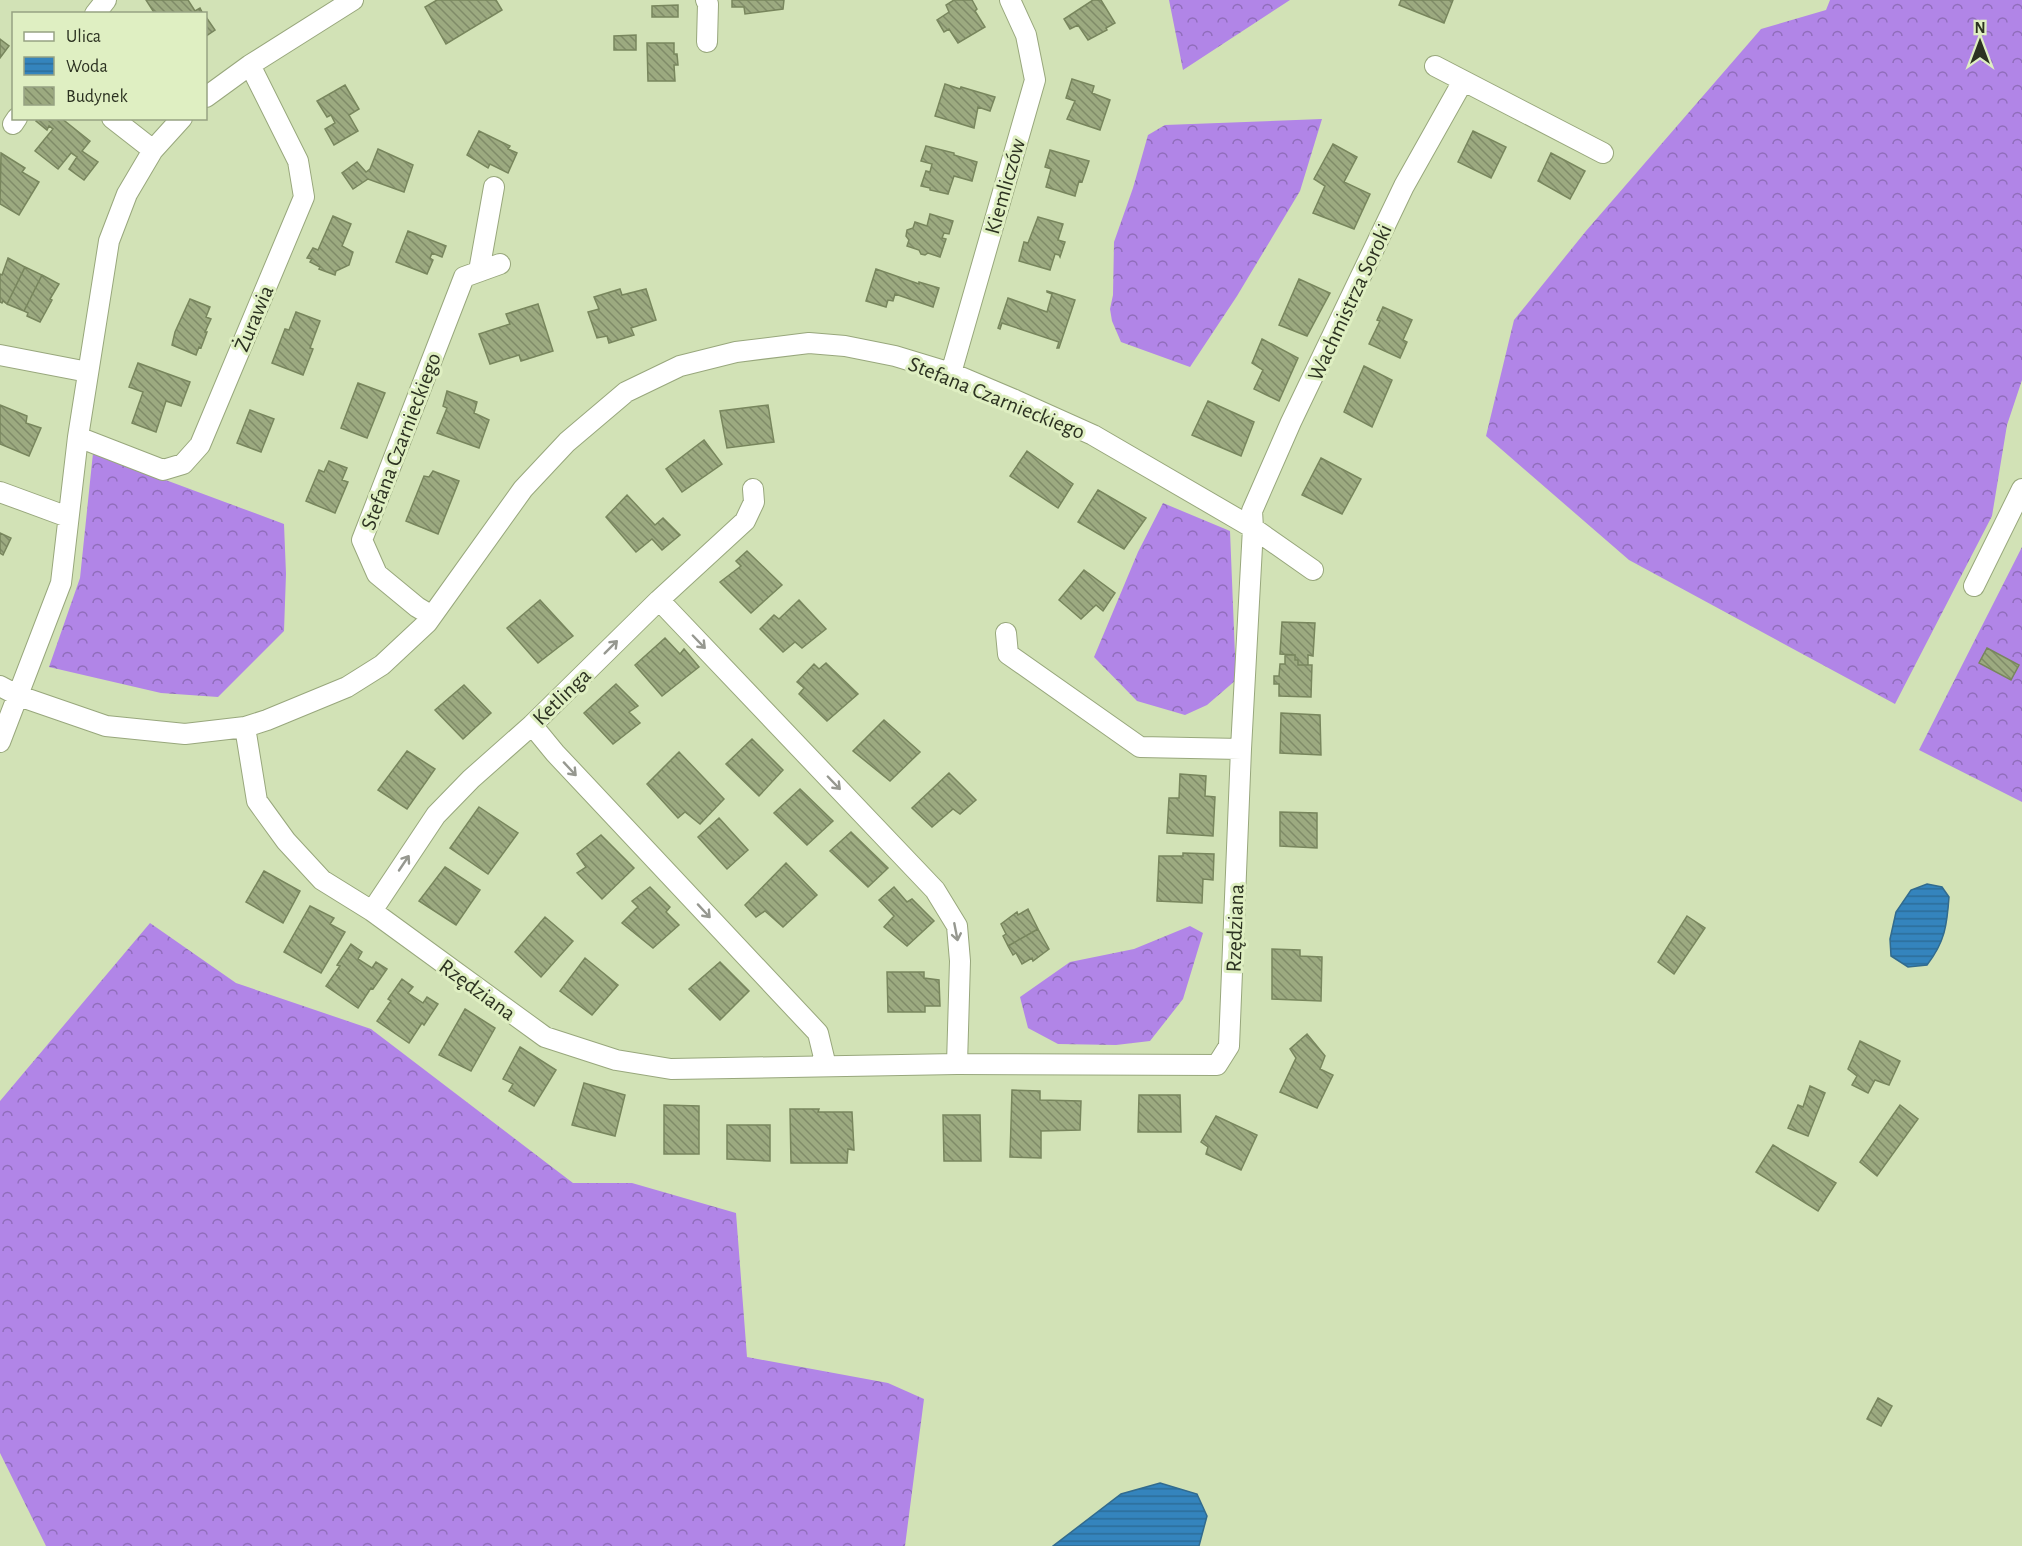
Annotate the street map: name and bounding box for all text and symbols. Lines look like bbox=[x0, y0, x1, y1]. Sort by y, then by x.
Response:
legend bbox=[12, 12, 207, 120]
north arrow bbox=[1950, 12, 2010, 72]
text: N bbox=[1974, 20, 1986, 36]
text: Ulica bbox=[66, 28, 101, 46]
text: Woda bbox=[66, 58, 108, 76]
text: Budynek bbox=[66, 88, 128, 106]
street label: Kiemliczów bbox=[981, 136, 1029, 237]
street label: Wachmistrza Soroki bbox=[1304, 221, 1396, 384]
street label: Żurawia bbox=[230, 282, 278, 355]
street label: Stefana Czarnieckiego bbox=[357, 350, 445, 533]
street label: Stefana Czarnieckiego bbox=[905, 353, 1088, 443]
one-way arrow bbox=[692, 634, 706, 649]
one-way arrow bbox=[604, 640, 619, 654]
street label: Ketlinga bbox=[528, 664, 595, 729]
one-way arrow bbox=[563, 762, 577, 777]
one-way arrow bbox=[826, 776, 841, 791]
one-way arrow bbox=[398, 855, 410, 871]
street label: Rzędziana bbox=[1222, 883, 1248, 973]
one-way arrow bbox=[697, 904, 711, 919]
one-way arrow bbox=[951, 922, 962, 941]
street label: Rzędziana bbox=[435, 955, 520, 1025]

